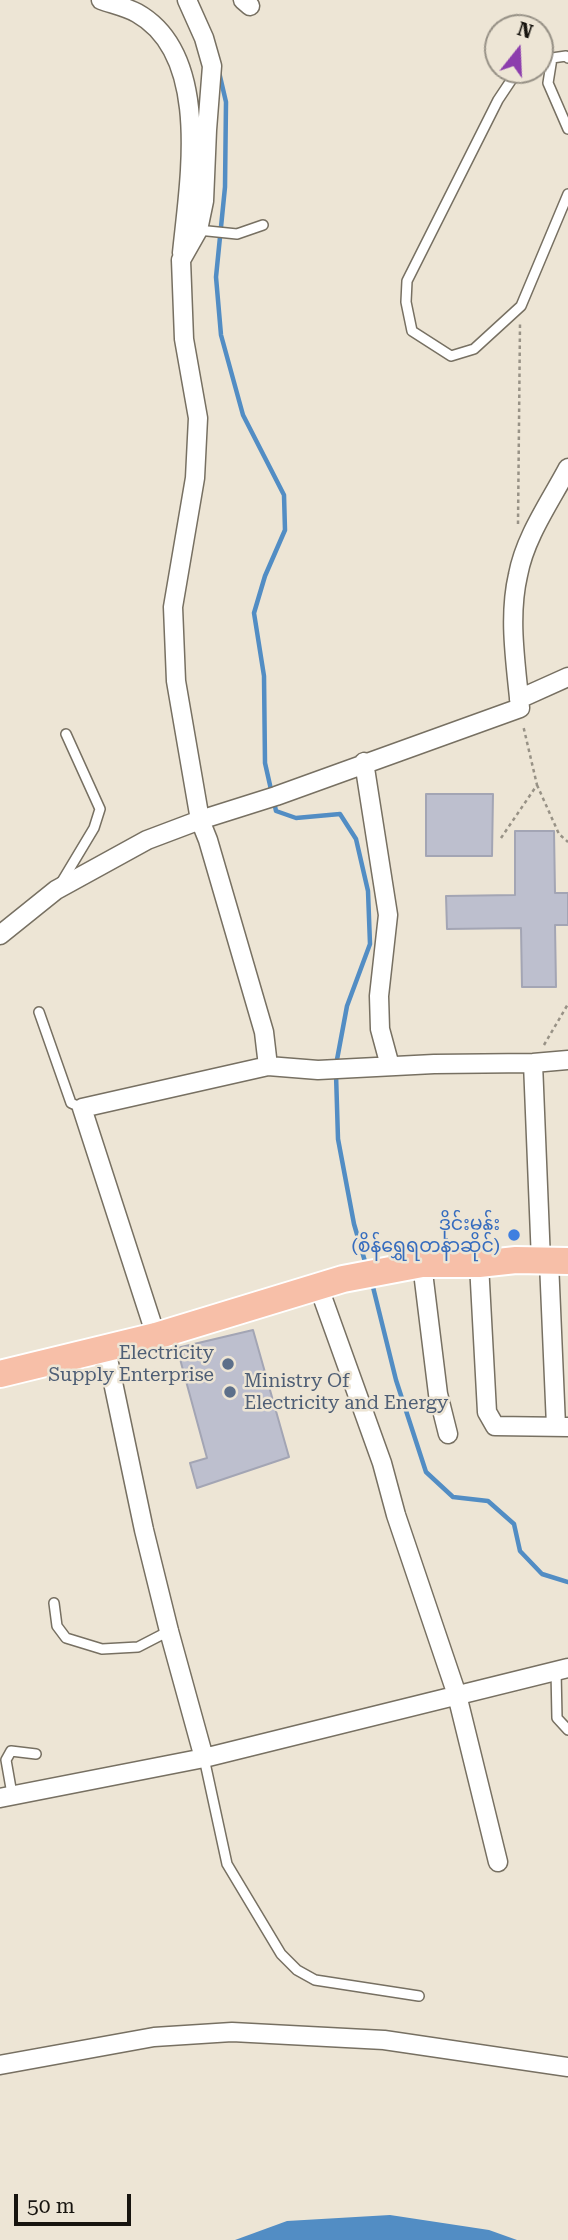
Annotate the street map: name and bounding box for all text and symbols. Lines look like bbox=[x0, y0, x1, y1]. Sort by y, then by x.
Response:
north arrow bbox=[484, 14, 554, 84]
text: N bbox=[515, 17, 536, 44]
place label: ဒိုင်းမွန်း (စိန်ရွှေရတနာဆိုင်) bbox=[351, 1213, 500, 1257]
marker: ဒိုင်းမွန်း (စိန်ရွှေရတနာဆိုင်) bbox=[506, 1227, 522, 1243]
place label: Electricity Supply Enterprise bbox=[48, 1342, 214, 1386]
marker: Electricity Supply Enterprise bbox=[220, 1356, 236, 1372]
place label: Ministry Of Electricity and Energy bbox=[244, 1370, 448, 1414]
marker: Ministry Of Electricity and Energy bbox=[222, 1384, 238, 1400]
scale bar bbox=[18, 2180, 135, 2224]
text: 50 m bbox=[27, 2194, 75, 2218]

